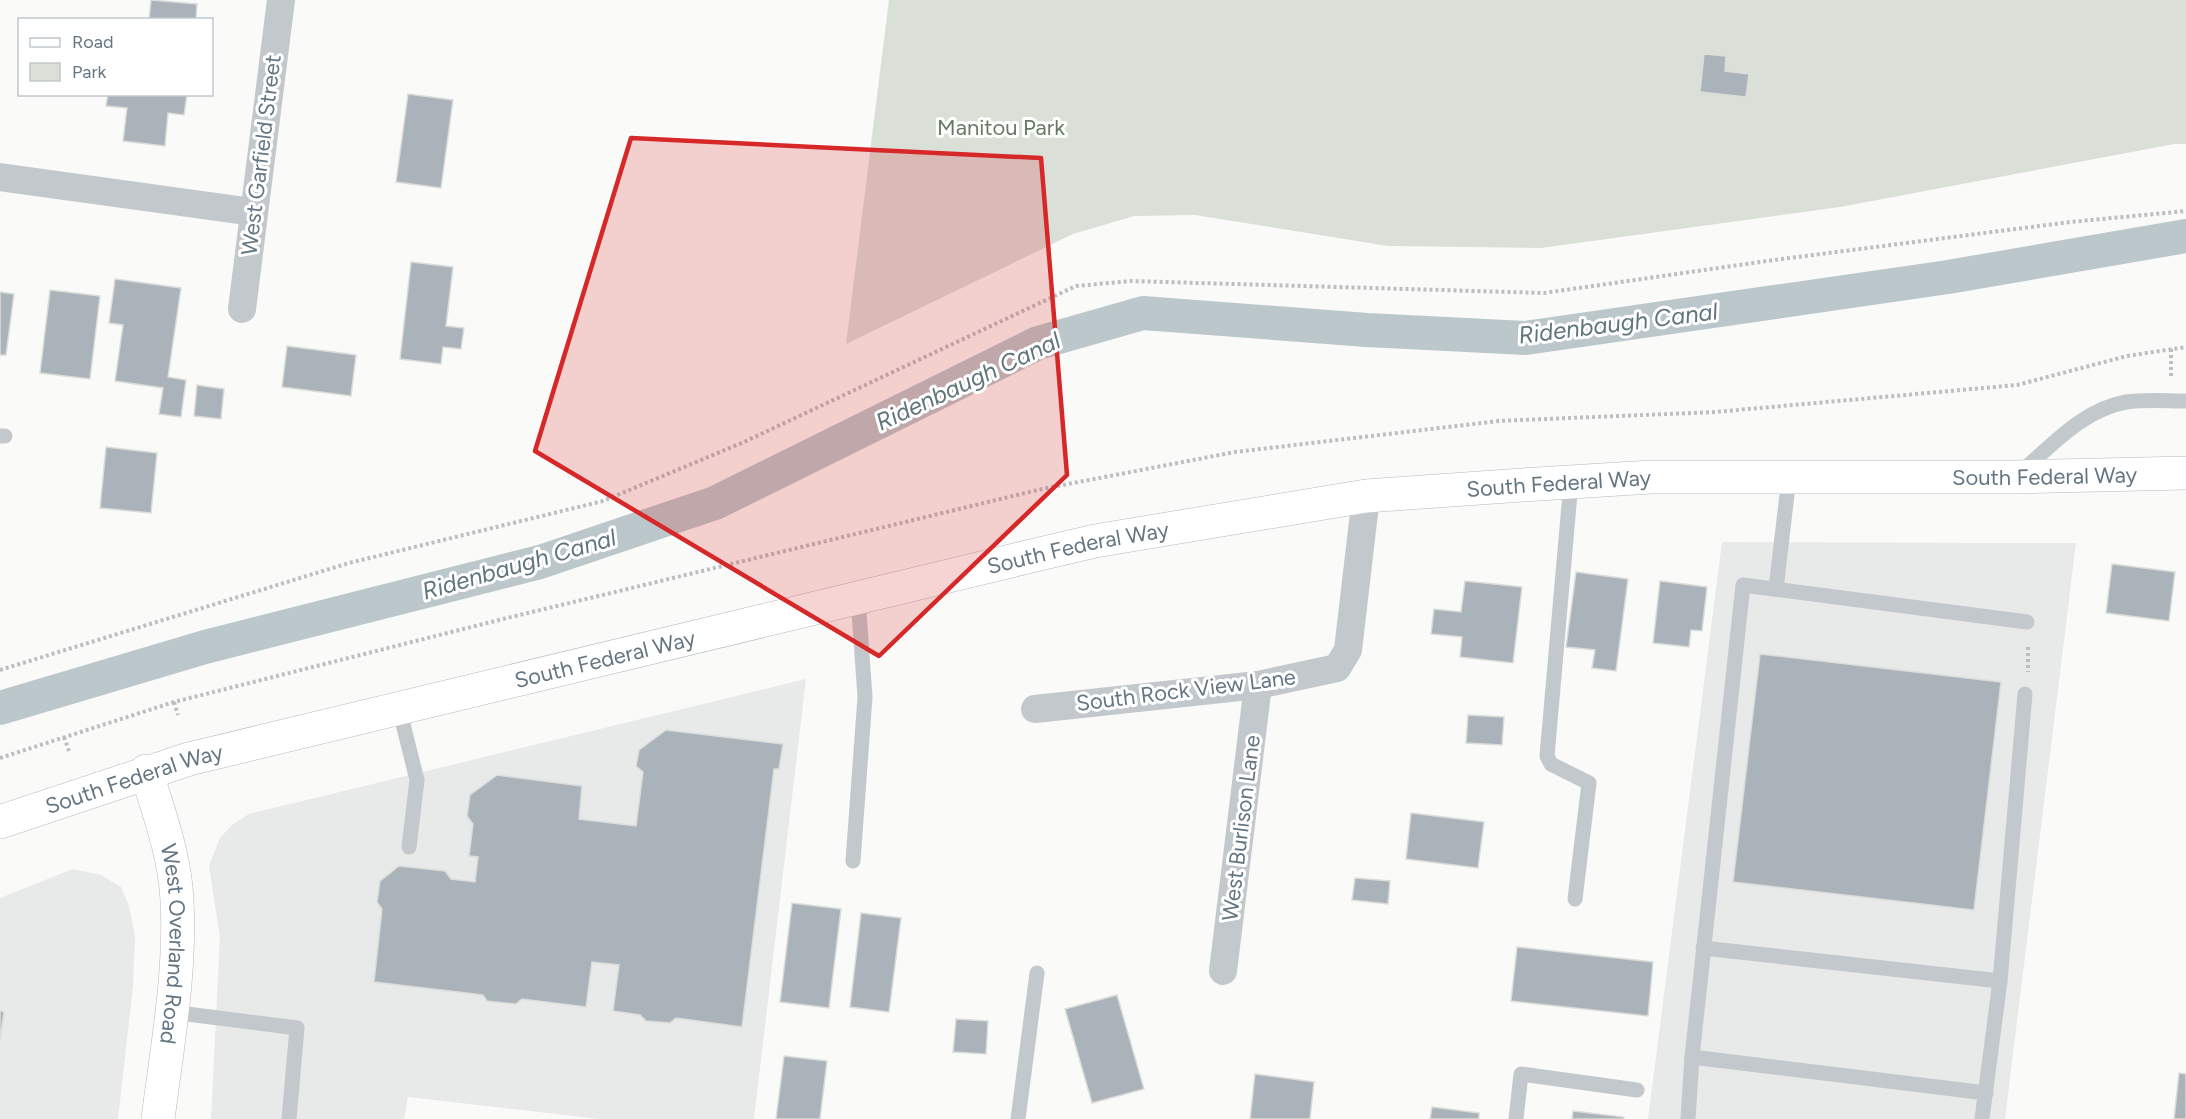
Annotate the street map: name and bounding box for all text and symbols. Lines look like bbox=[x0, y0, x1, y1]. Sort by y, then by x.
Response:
legend bbox=[18, 18, 213, 96]
text: Road bbox=[72, 31, 113, 53]
street label: West Garfield Street bbox=[235, 53, 287, 257]
text: Park bbox=[72, 61, 107, 83]
park label: Manitou Park bbox=[937, 114, 1065, 141]
water label: Ridenbaugh Canal bbox=[1517, 296, 1720, 350]
water label: Ridenbaugh Canal bbox=[871, 325, 1066, 436]
street label: South Federal Way bbox=[1952, 461, 2138, 491]
street label: South Federal Way bbox=[1465, 463, 1652, 502]
street label: South Federal Way bbox=[984, 515, 1171, 580]
water label: Ridenbaugh Canal bbox=[419, 522, 620, 606]
street label: South Federal Way bbox=[512, 624, 698, 694]
street label: South Rock View Lane bbox=[1075, 663, 1297, 717]
street label: West Burlison Lane bbox=[1216, 734, 1266, 922]
street label: South Federal Way bbox=[42, 738, 226, 820]
street label: West Overland Road bbox=[155, 841, 191, 1046]

